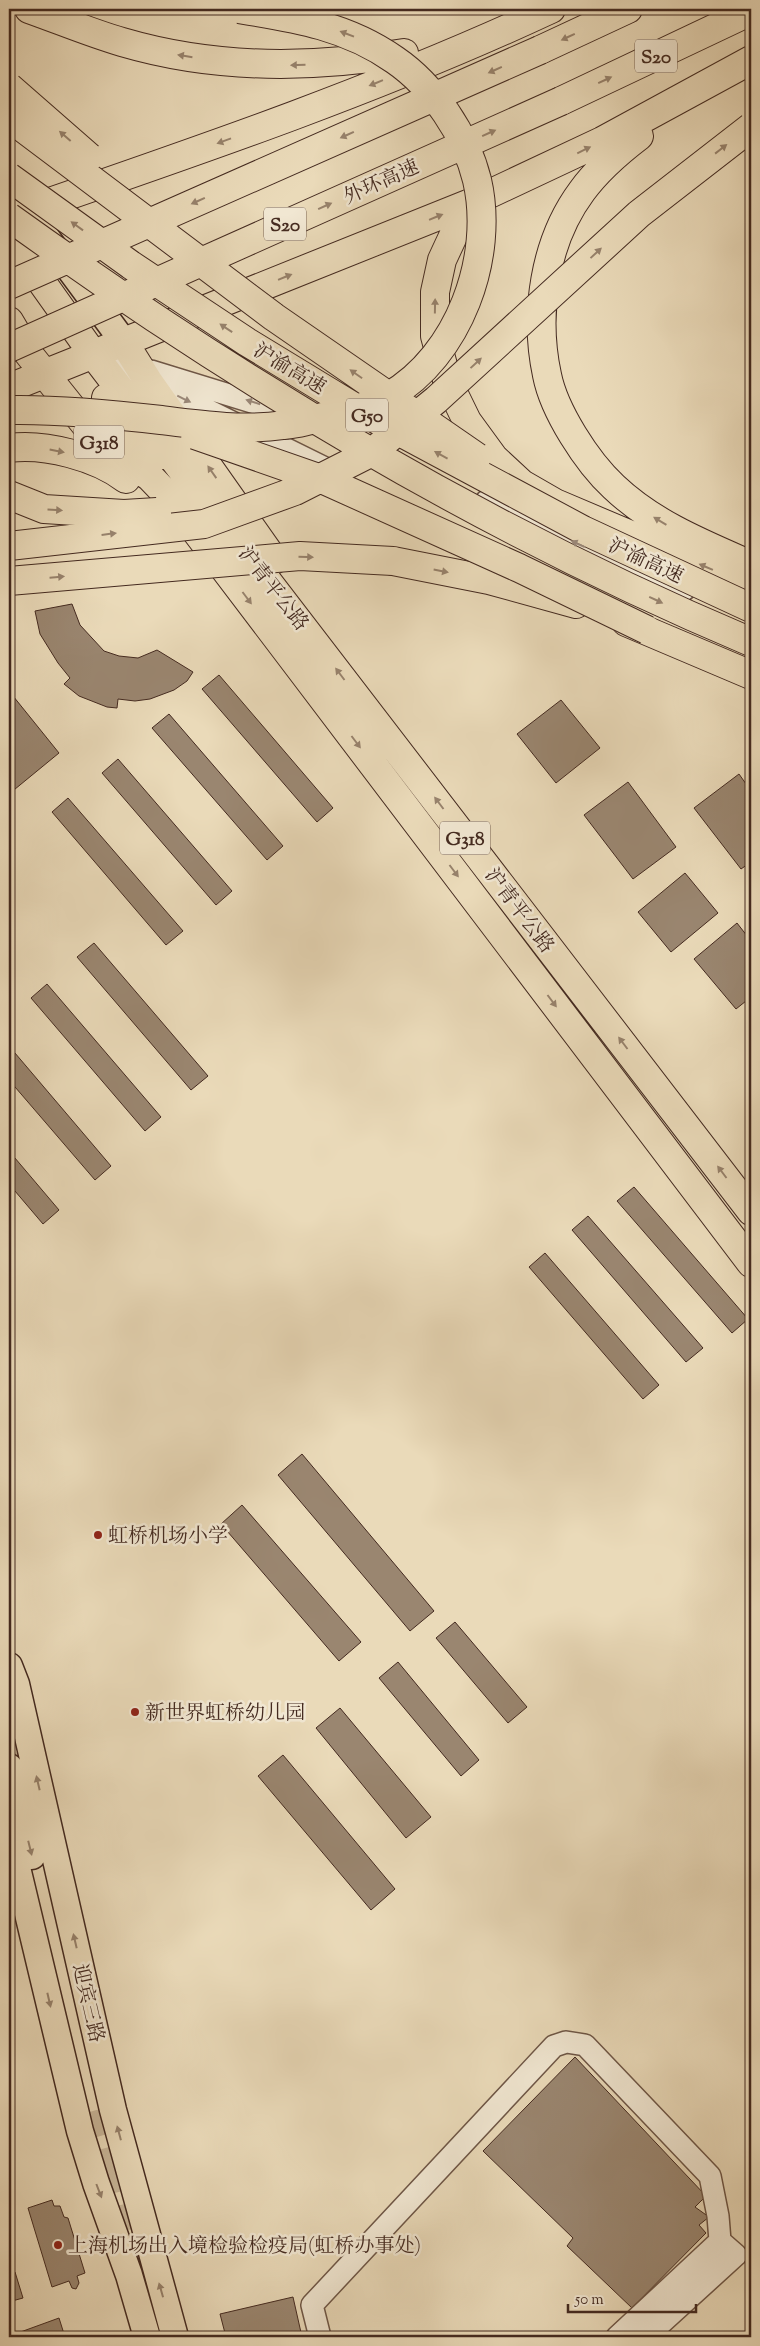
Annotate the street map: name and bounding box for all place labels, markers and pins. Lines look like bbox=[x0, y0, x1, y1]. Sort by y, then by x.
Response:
place label: 虹桥机场小学 bbox=[108, 1523, 228, 1552]
marker: 虹桥机场小学 bbox=[92, 1529, 104, 1541]
place label: 新世界虹桥幼儿园 bbox=[145, 1700, 305, 1729]
marker: 新世界虹桥幼儿园 bbox=[129, 1706, 141, 1718]
place label: 上海机场出入境检验检疫局(虹桥办事处) bbox=[68, 2233, 421, 2262]
marker: 上海机场出入境检验检疫局(虹桥办事处) bbox=[52, 2239, 64, 2251]

